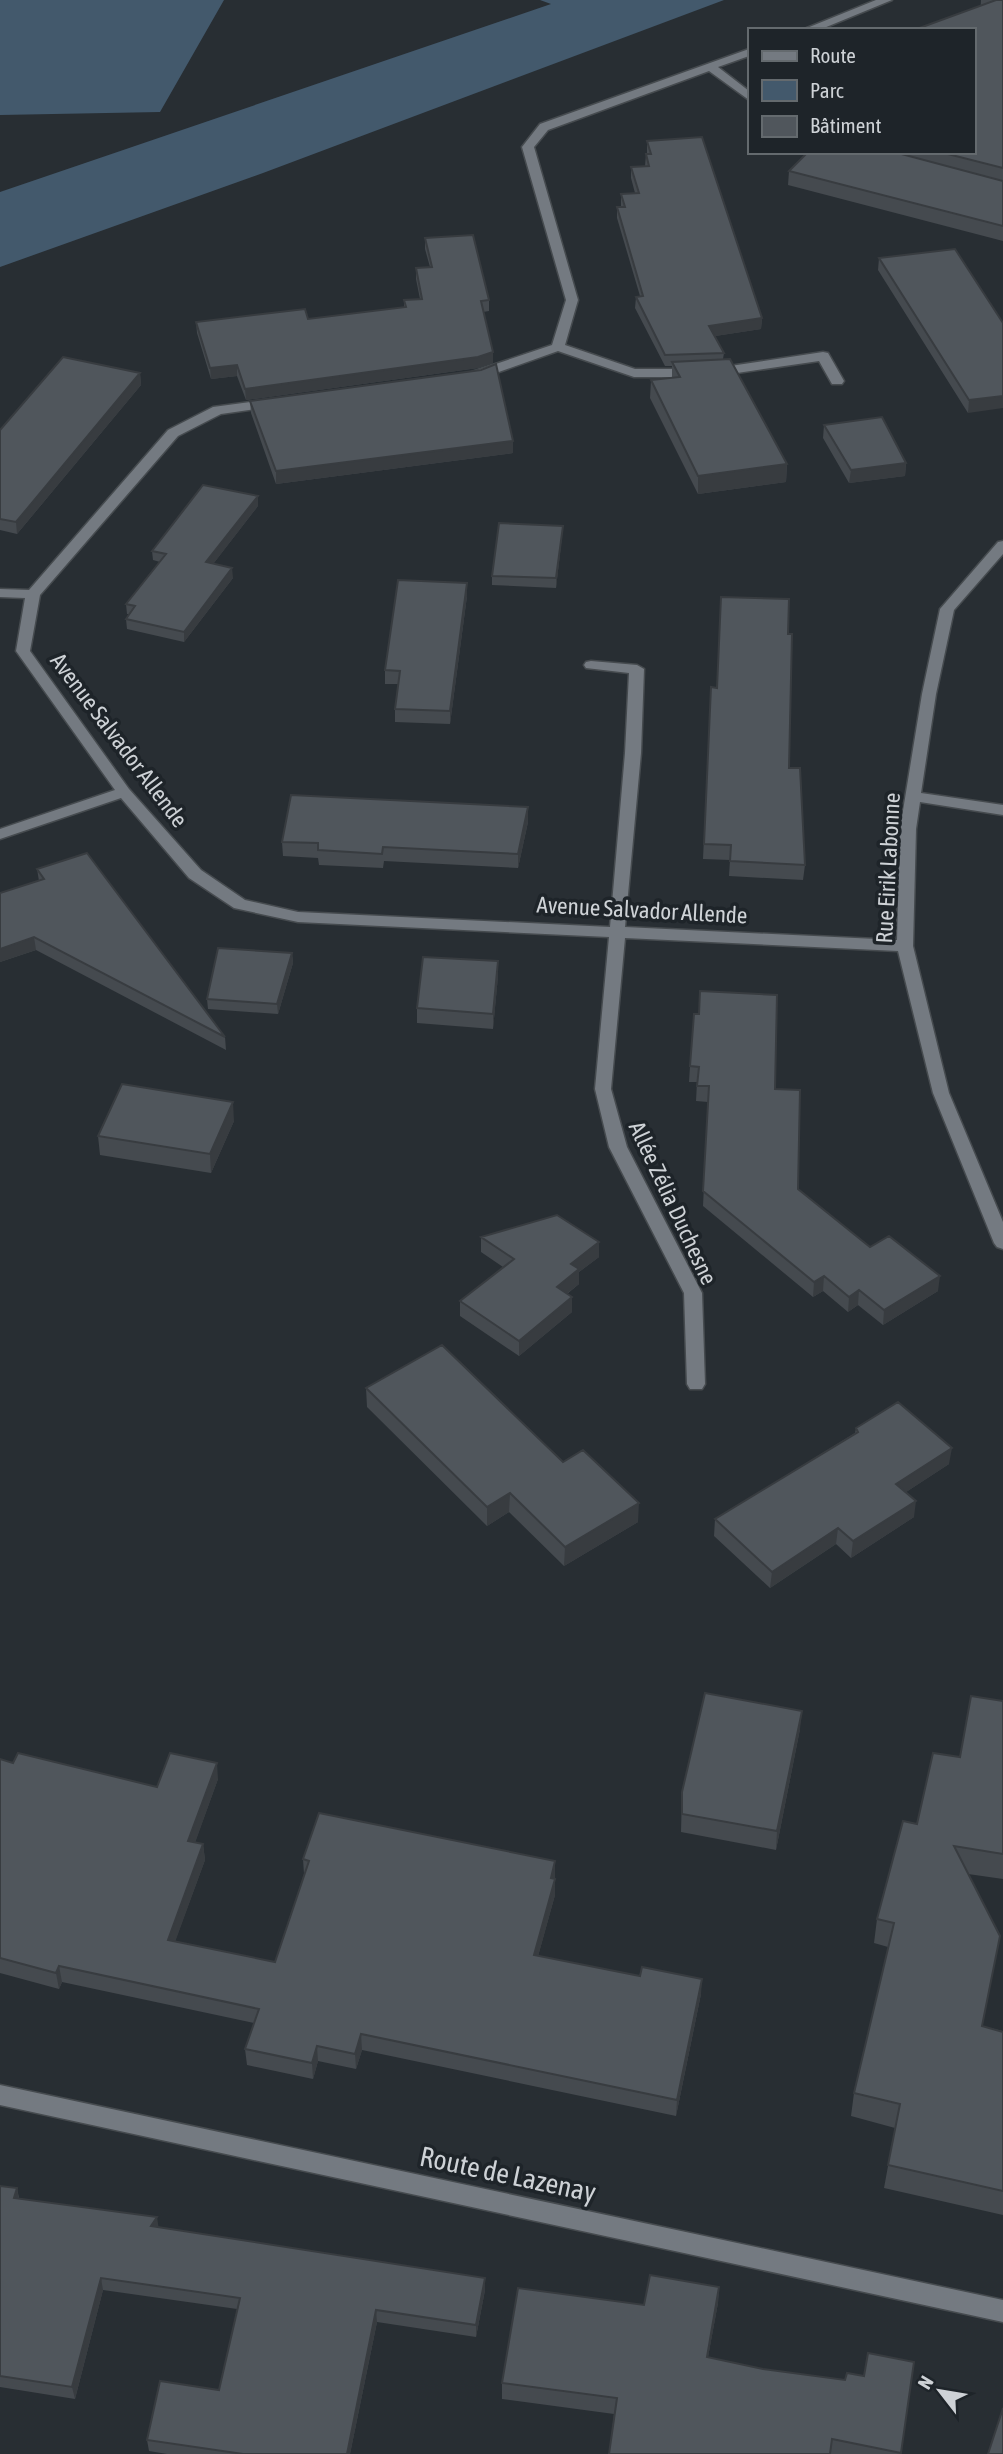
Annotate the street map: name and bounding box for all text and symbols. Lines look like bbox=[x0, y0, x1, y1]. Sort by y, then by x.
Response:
legend bbox=[748, 28, 975, 154]
text: Route bbox=[810, 43, 856, 67]
text: Parc bbox=[810, 78, 844, 102]
text: Bâtiment bbox=[810, 113, 881, 137]
street label: Avenue Salvador Allende bbox=[45, 648, 193, 832]
street label: Rue Eirik Labonne bbox=[871, 792, 905, 944]
street label: Avenue Salvador Allende bbox=[536, 892, 748, 928]
street label: Allée Zélia Duchesne bbox=[624, 1117, 722, 1289]
street label: Route de Lazenay bbox=[417, 2140, 599, 2208]
north arrow bbox=[905, 2356, 975, 2426]
text: N bbox=[913, 2372, 938, 2393]

